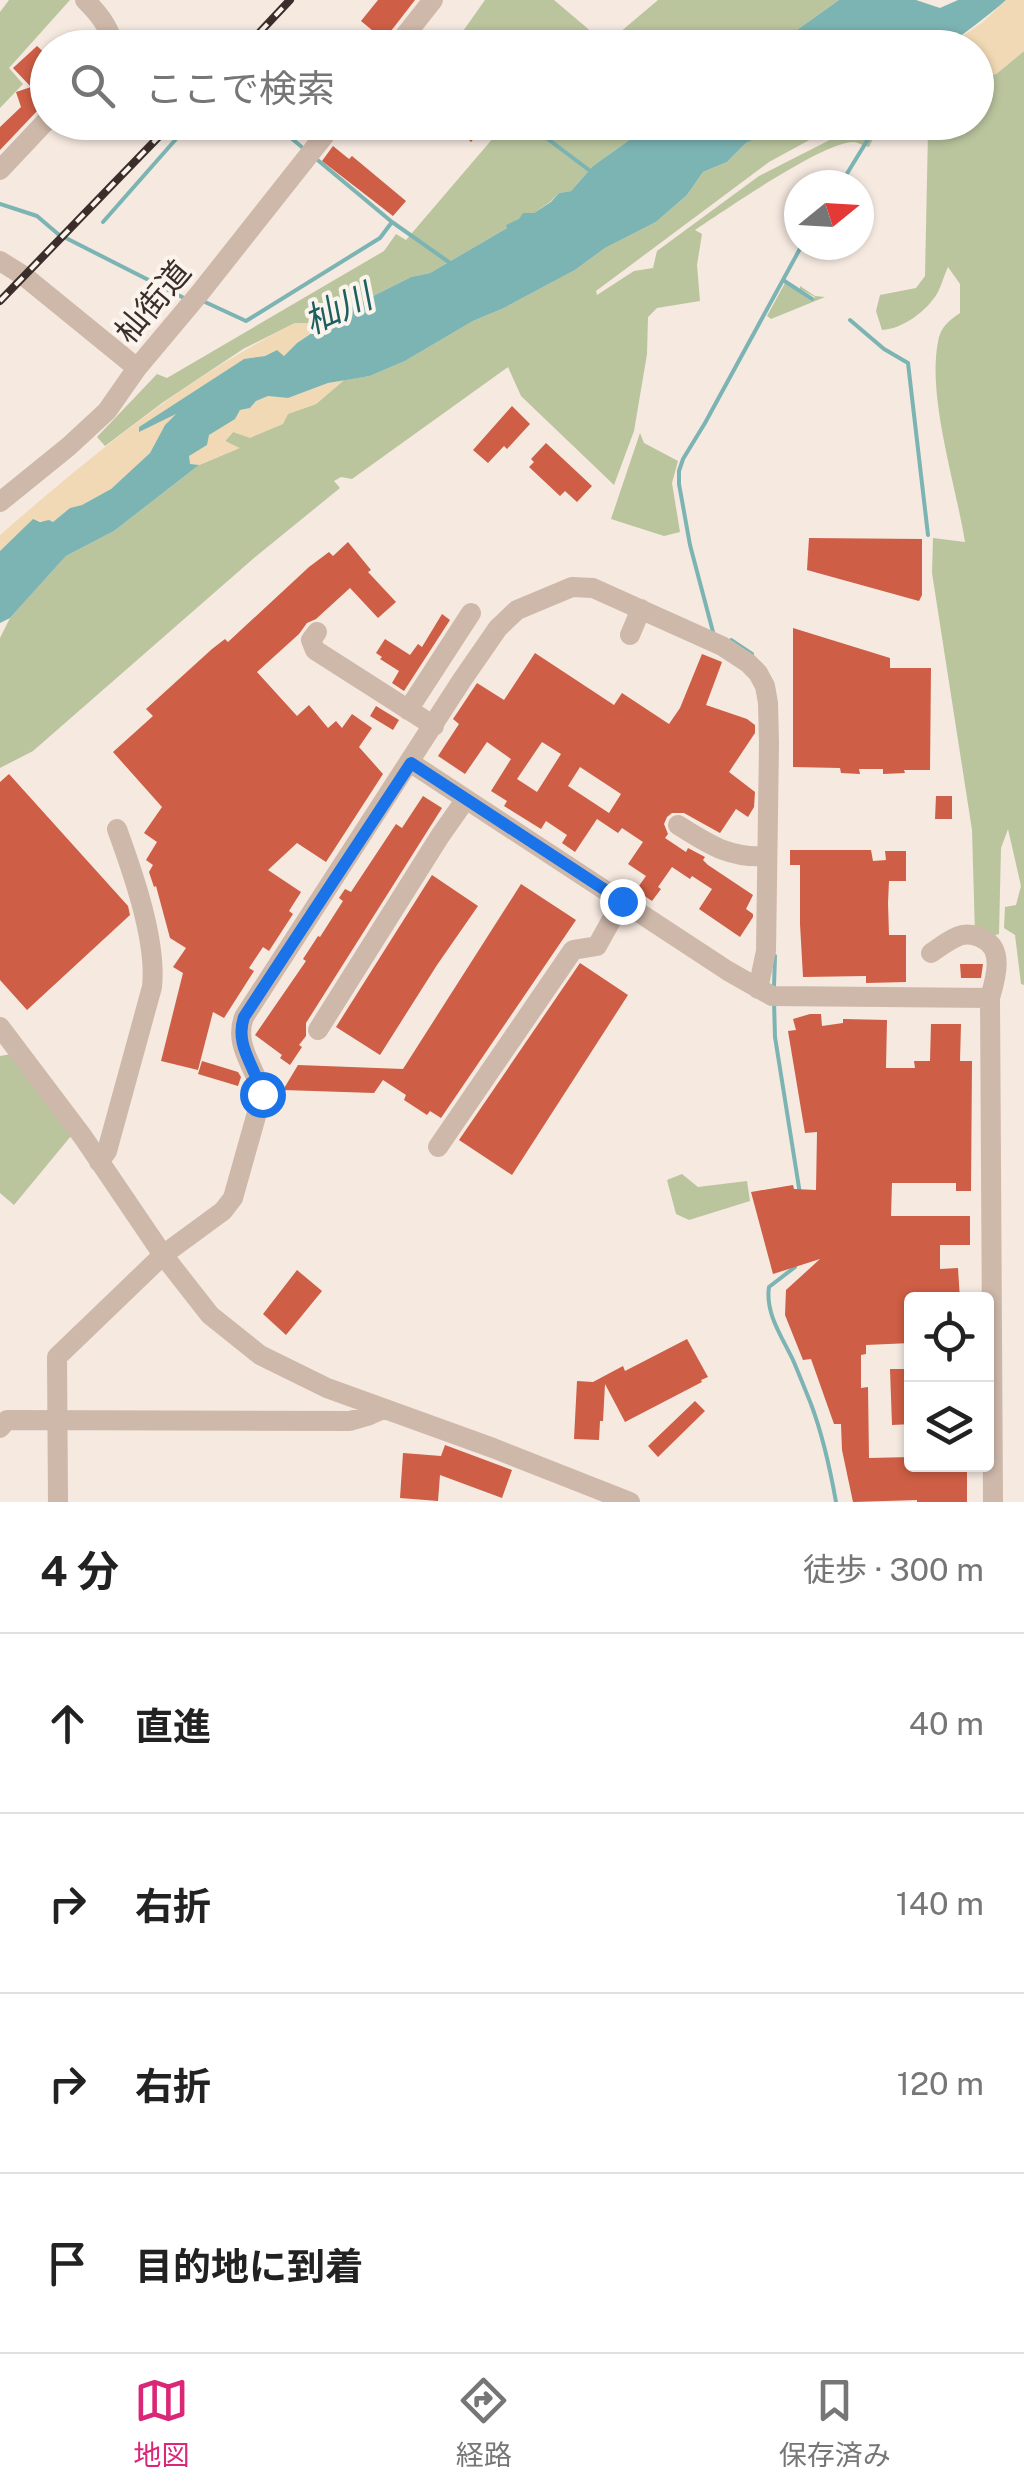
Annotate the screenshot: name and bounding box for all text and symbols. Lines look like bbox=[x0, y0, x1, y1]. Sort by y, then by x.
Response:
search box bbox=[30, 30, 994, 140]
icon: search bbox=[65, 58, 120, 113]
text: ここで検索 bbox=[145, 66, 335, 111]
north arrow bbox=[784, 170, 874, 260]
street label: 杣街道 bbox=[108, 253, 198, 350]
water label: 杣川 bbox=[297, 273, 382, 342]
route end bbox=[600, 879, 646, 925]
route start bbox=[240, 1072, 286, 1118]
map controls bbox=[904, 1292, 994, 1472]
button: locate bbox=[904, 1292, 994, 1382]
button: layers bbox=[904, 1382, 994, 1472]
text: 4 分 bbox=[40, 1546, 119, 1595]
text: 徒歩 · 300 m bbox=[803, 1551, 984, 1588]
icon: ahead bbox=[40, 1696, 95, 1751]
text: 直進 bbox=[135, 1704, 211, 1749]
text: 40 m bbox=[909, 1705, 984, 1742]
icon: right bbox=[40, 1876, 95, 1931]
text: 右折 bbox=[135, 1884, 211, 1929]
text: 140 m bbox=[896, 1885, 984, 1922]
icon: right bbox=[40, 2056, 95, 2111]
text: 右折 bbox=[135, 2064, 211, 2109]
text: 120 m bbox=[897, 2065, 984, 2102]
icon: arrive bbox=[40, 2236, 95, 2291]
text: 目的地に到着 bbox=[135, 2244, 363, 2289]
tab: 地図 bbox=[133, 2373, 189, 2473]
tab: 経路 bbox=[456, 2373, 512, 2473]
tab: 保存済み bbox=[779, 2373, 891, 2473]

